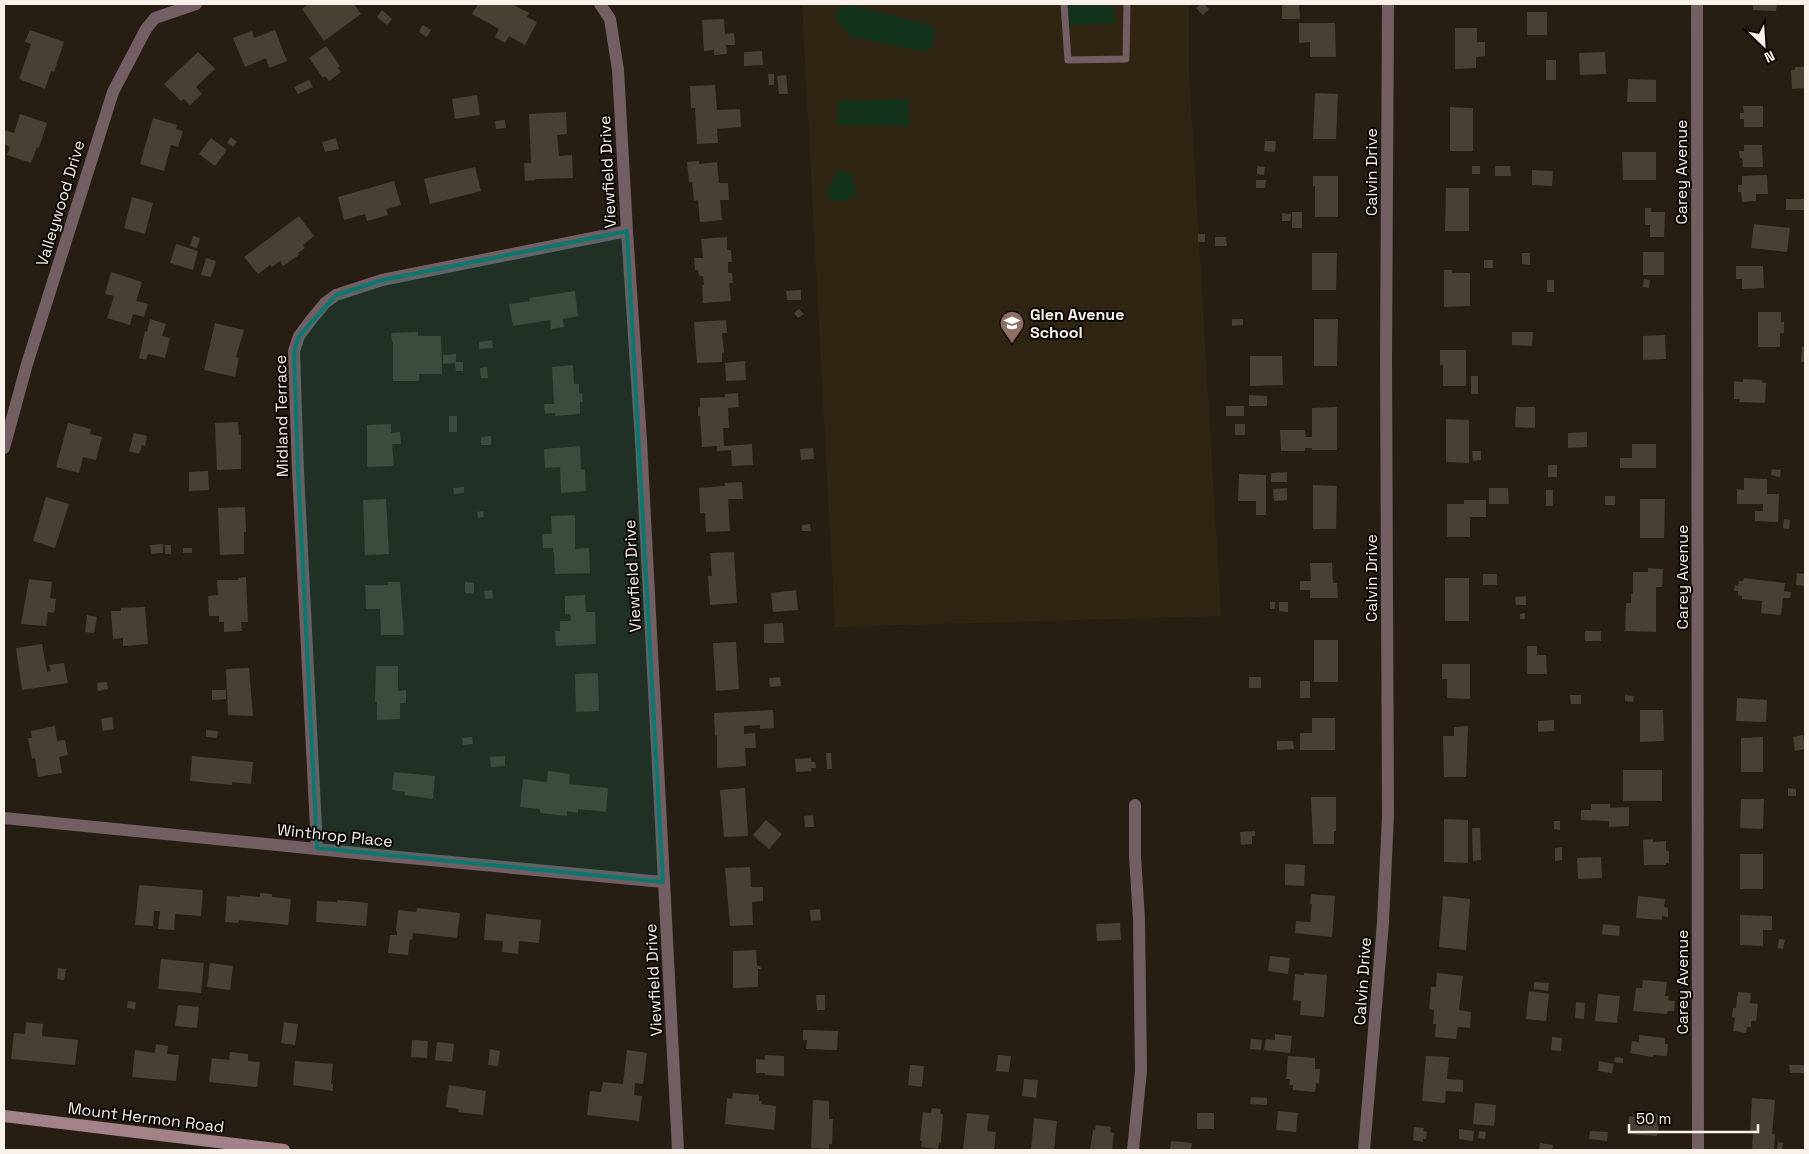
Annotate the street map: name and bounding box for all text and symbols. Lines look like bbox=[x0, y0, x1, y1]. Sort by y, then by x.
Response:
north arrow bbox=[1739, 20, 1789, 70]
text: N bbox=[1761, 47, 1778, 67]
street label: Viewfield Drive bbox=[594, 115, 621, 229]
street label: Carey Avenue bbox=[1671, 120, 1692, 224]
street label: Calvin Drive bbox=[1361, 128, 1382, 216]
street label: Valleywood Drive bbox=[31, 138, 90, 269]
place label: Glen Avenue School bbox=[1030, 304, 1124, 343]
school or university icon: Glen Avenue School bbox=[999, 310, 1025, 344]
street label: Midland Terrace bbox=[270, 355, 293, 477]
street label: Viewfield Drive bbox=[619, 519, 646, 633]
street label: Carey Avenue bbox=[1672, 525, 1693, 629]
street label: Calvin Drive bbox=[1361, 534, 1382, 622]
street label: Winthrop Place bbox=[276, 819, 394, 852]
street label: Viewfield Drive bbox=[640, 923, 667, 1037]
street label: Carey Avenue bbox=[1672, 930, 1693, 1034]
street label: Calvin Drive bbox=[1349, 936, 1376, 1026]
street label: Mount Hermon Road bbox=[67, 1097, 225, 1138]
scale bar bbox=[1629, 1102, 1758, 1134]
text: 50 m bbox=[1636, 1109, 1671, 1128]

